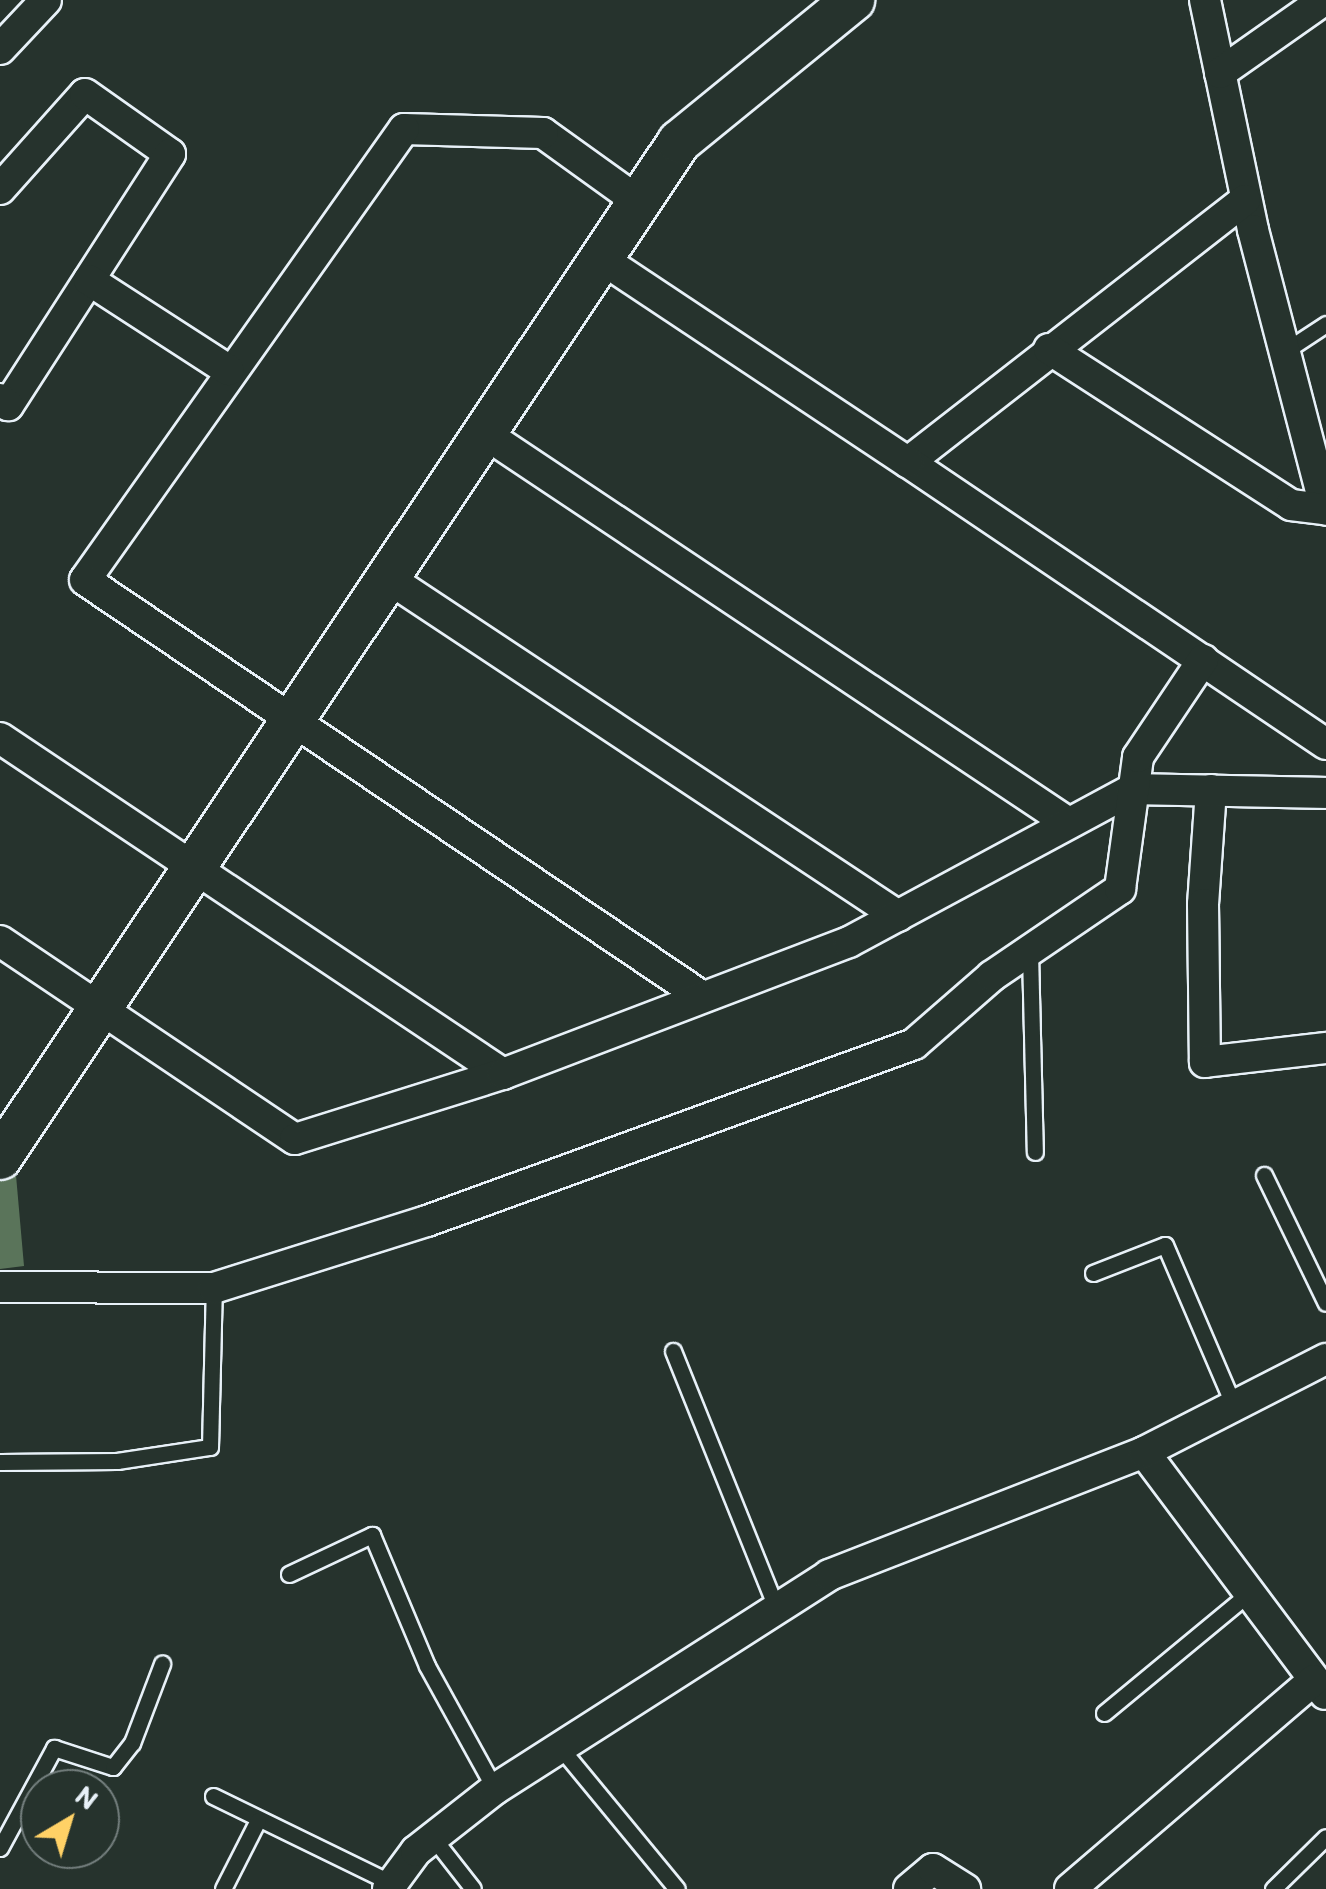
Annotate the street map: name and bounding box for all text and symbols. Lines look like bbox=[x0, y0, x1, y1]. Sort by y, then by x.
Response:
north arrow bbox=[20, 1769, 120, 1869]
text: N bbox=[69, 1778, 105, 1816]

